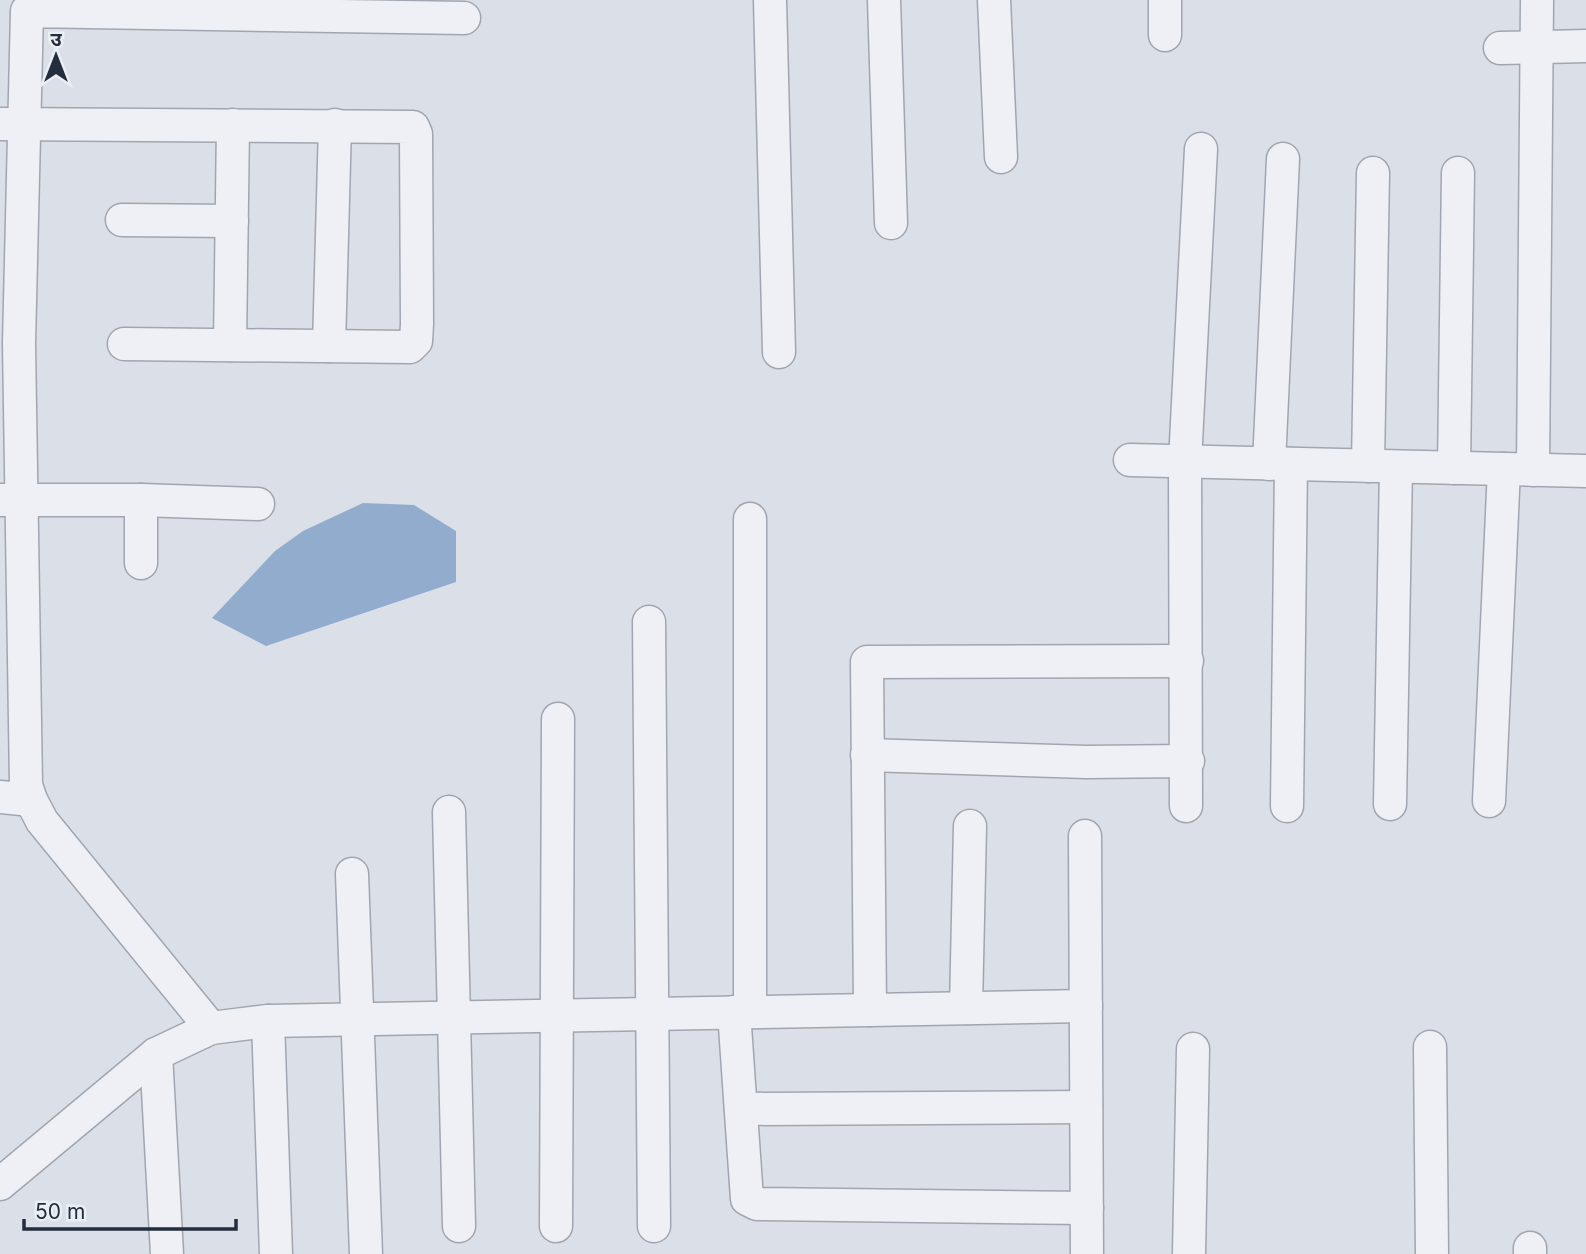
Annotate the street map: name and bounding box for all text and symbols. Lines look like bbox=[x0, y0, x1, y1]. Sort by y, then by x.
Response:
north arrow bbox=[21, 21, 91, 91]
text: उ bbox=[50, 28, 62, 51]
scale bar bbox=[24, 1188, 236, 1232]
text: 50 m bbox=[35, 1199, 85, 1224]

